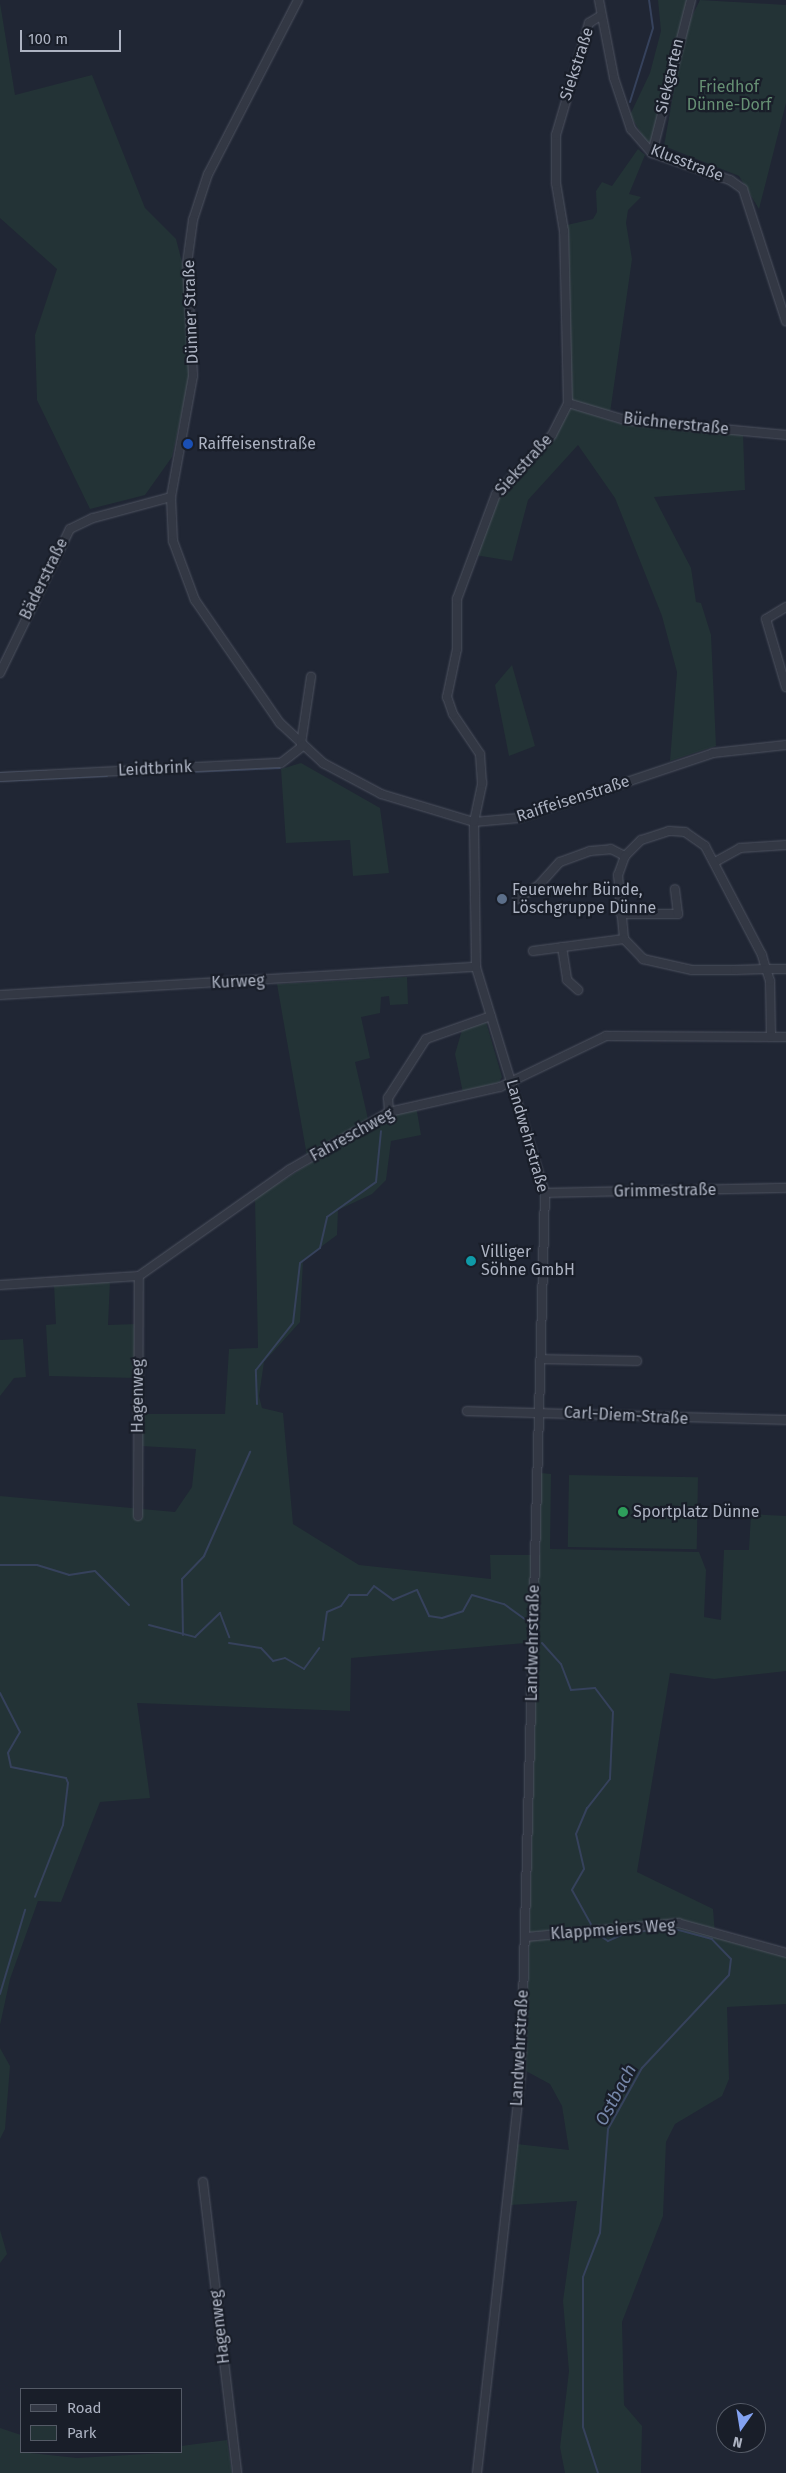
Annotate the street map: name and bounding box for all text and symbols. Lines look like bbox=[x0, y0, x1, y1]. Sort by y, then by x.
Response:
scale bar bbox=[22, 20, 124, 52]
street label: Siekstraße bbox=[556, 25, 598, 103]
text: 100 m bbox=[28, 30, 68, 48]
street label: Siekgarten bbox=[652, 37, 688, 115]
park label: Friedhof Dünne-Dorf bbox=[687, 77, 771, 115]
street label: Klusstraße bbox=[648, 140, 726, 186]
street label: Dünner Straße bbox=[180, 259, 202, 365]
street label: Büchnerstraße bbox=[622, 409, 730, 439]
street label: Siekstraße bbox=[491, 430, 557, 500]
place label: Raiffeisenstraße bbox=[198, 434, 316, 454]
marker: Raiffeisenstraße bbox=[182, 438, 194, 450]
street label: Bäderstraße bbox=[16, 535, 72, 623]
street label: Leidtbrink bbox=[118, 757, 192, 781]
street label: Raiffeisenstraße bbox=[514, 772, 632, 826]
place label: Feuerwehr Bünde, Löschgruppe Dünne bbox=[512, 880, 656, 918]
marker: Feuerwehr Bünde, Löschgruppe Dünne bbox=[496, 893, 508, 905]
street label: Kurweg bbox=[211, 971, 265, 993]
street label: Landwehrstraße bbox=[502, 1077, 552, 1195]
street label: Fahreschweg bbox=[307, 1104, 397, 1166]
street label: Grimmestraße bbox=[613, 1181, 717, 1201]
place label: Villiger Söhne GmbH bbox=[481, 1242, 575, 1280]
marker: Villiger Söhne GmbH bbox=[465, 1255, 477, 1267]
street label: Hagenweg bbox=[128, 1359, 148, 1433]
street label: Carl-Diem-Straße bbox=[563, 1403, 689, 1429]
place label: Sportplatz Dünne bbox=[633, 1502, 759, 1522]
marker: Sportplatz Dünne bbox=[617, 1506, 629, 1518]
street label: Landwehrstraße bbox=[522, 1584, 544, 1702]
street label: Klappmeiers Weg bbox=[550, 1916, 676, 1944]
street label: Landwehrstraße bbox=[507, 1989, 533, 2107]
water label: Ostbach bbox=[591, 2061, 641, 2129]
street label: Hagenweg bbox=[206, 2289, 234, 2365]
legend bbox=[20, 2388, 182, 2453]
text: Road bbox=[67, 2399, 102, 2417]
north arrow bbox=[716, 2403, 766, 2453]
text: Park bbox=[67, 2424, 97, 2442]
text: N bbox=[731, 2433, 744, 2451]

